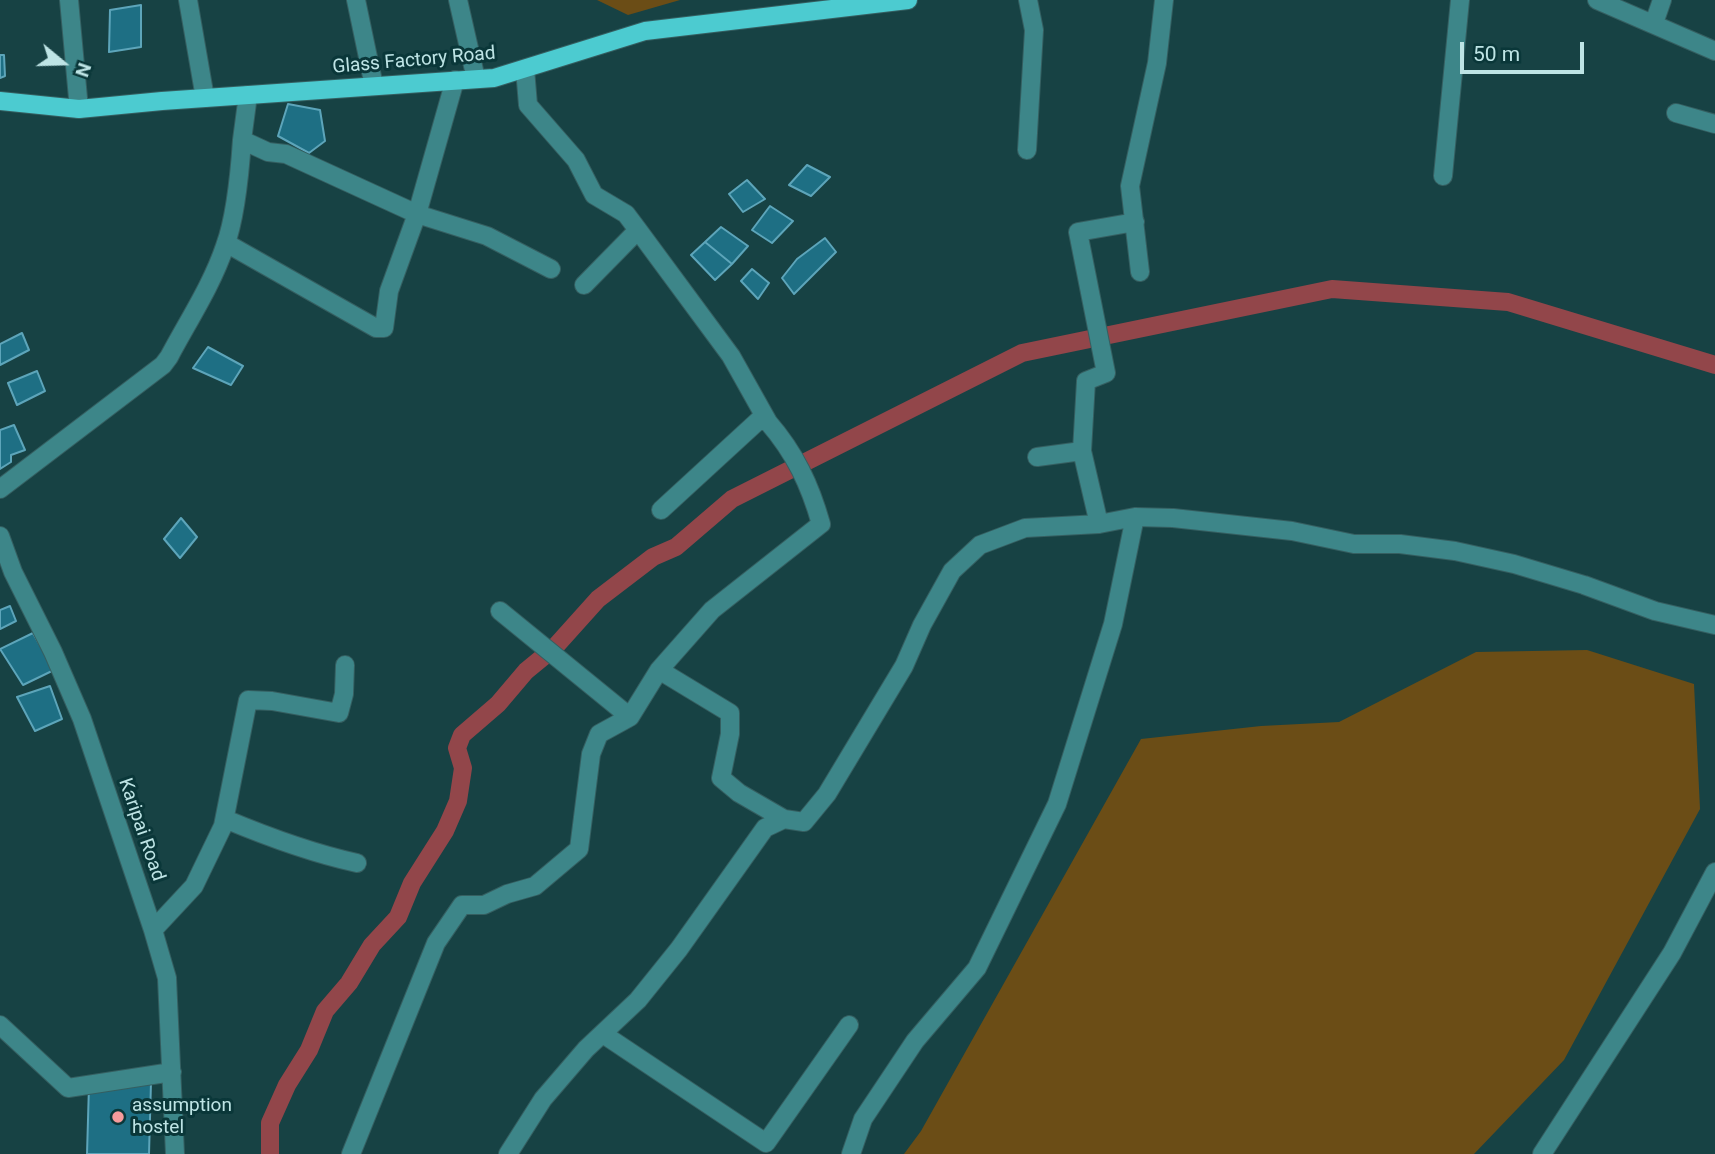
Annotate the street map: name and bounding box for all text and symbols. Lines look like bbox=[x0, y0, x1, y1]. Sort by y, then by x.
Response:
north arrow bbox=[28, 28, 98, 98]
scale bar bbox=[1463, 28, 1587, 72]
text: 50 m bbox=[1473, 42, 1520, 66]
street label: Glass Factory Road bbox=[332, 43, 496, 79]
text: N bbox=[70, 60, 96, 80]
street label: Karipai Road bbox=[113, 776, 169, 884]
place label: assumption hostel bbox=[132, 1095, 232, 1139]
marker: assumption hostel bbox=[110, 1109, 126, 1125]

